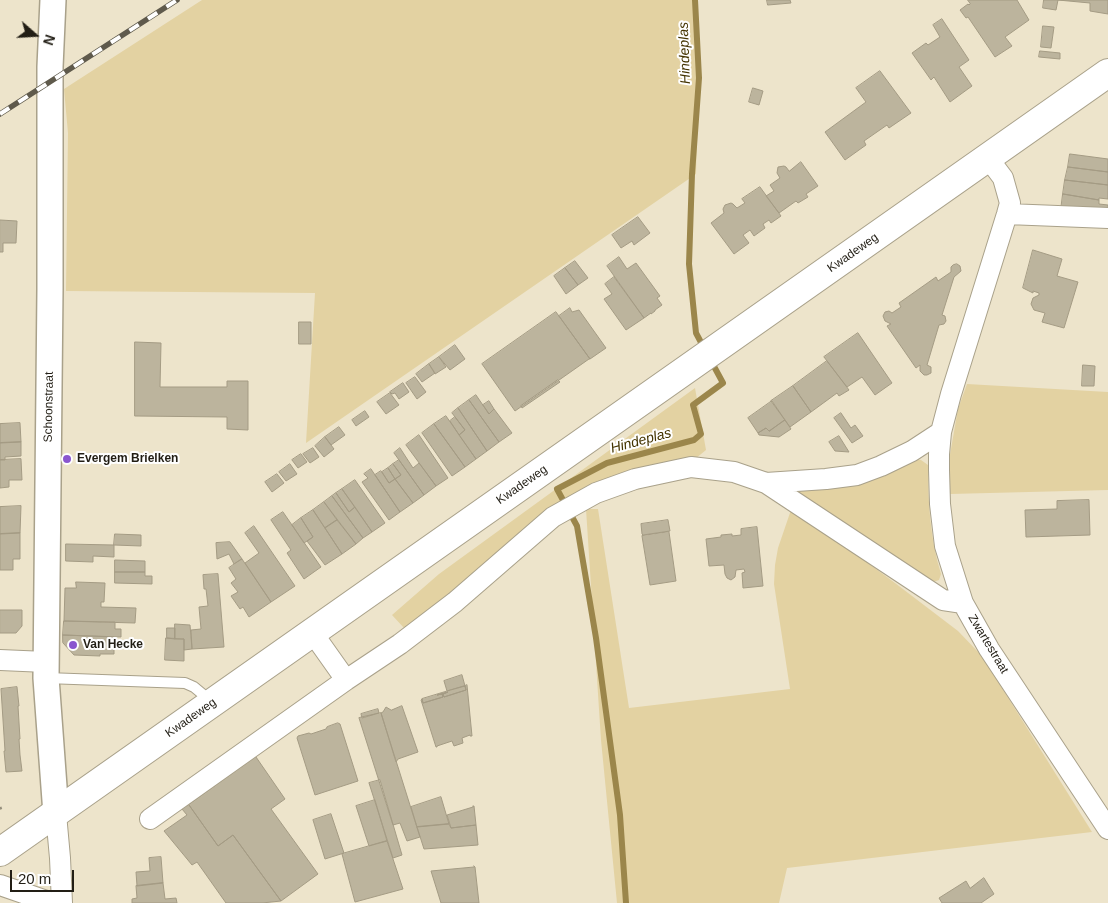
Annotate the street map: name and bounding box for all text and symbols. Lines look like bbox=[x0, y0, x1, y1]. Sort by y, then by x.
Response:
north arrow bbox=[10, 10, 60, 60]
water label: Hindeplas bbox=[676, 22, 694, 84]
text: N bbox=[40, 32, 58, 47]
street label: Kwadeweg bbox=[825, 230, 881, 276]
street label: Schoonstraat bbox=[41, 372, 57, 442]
water label: Hindeplas bbox=[609, 425, 673, 457]
place label: Evergem Brielken bbox=[77, 452, 178, 466]
marker: Evergem Brielken bbox=[61, 453, 73, 465]
street label: Kwadeweg bbox=[494, 462, 550, 508]
street label: Zwartestraat bbox=[965, 612, 1011, 676]
place label: Van Hecke bbox=[83, 638, 143, 652]
marker: Van Hecke bbox=[67, 639, 79, 651]
street label: Kwadeweg bbox=[163, 695, 219, 741]
scale bar bbox=[12, 860, 76, 892]
text: 20 m bbox=[18, 870, 51, 887]

